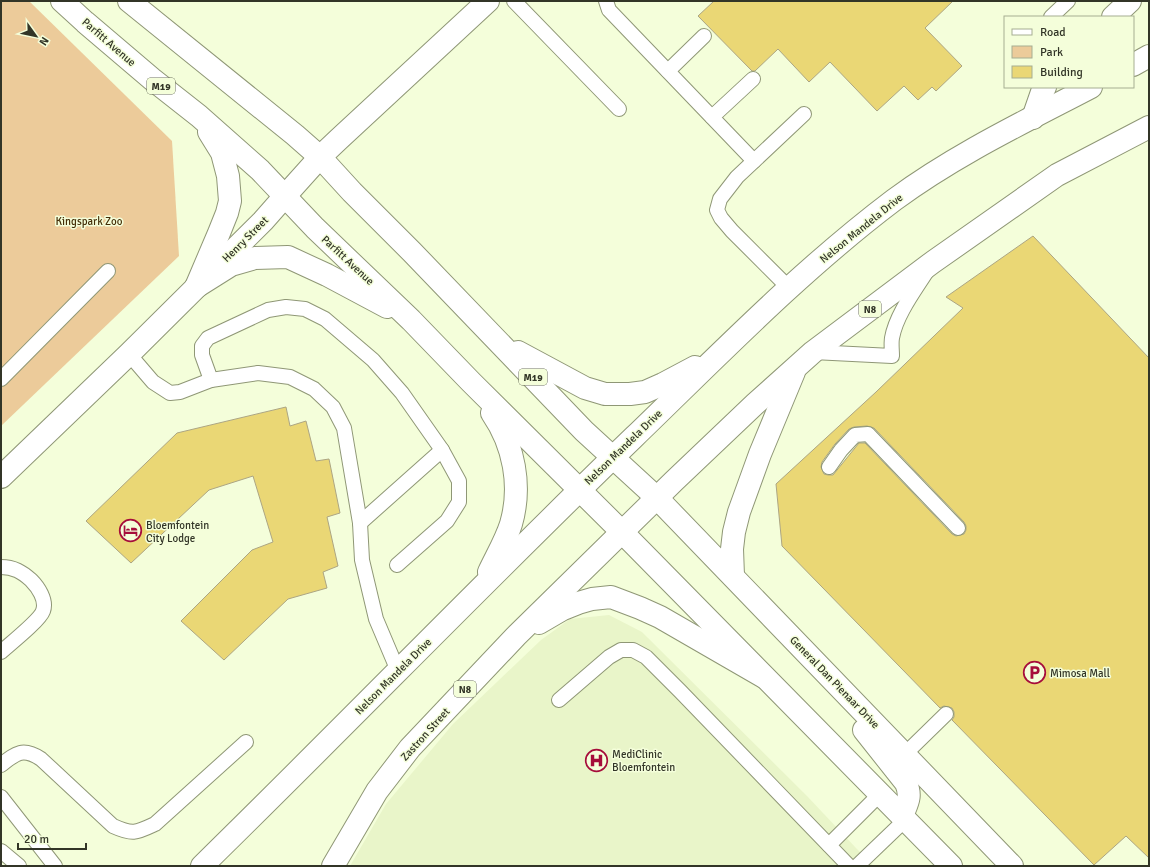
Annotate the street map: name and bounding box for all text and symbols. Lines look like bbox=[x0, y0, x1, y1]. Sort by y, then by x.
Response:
north arrow bbox=[16, 16, 56, 56]
street label: Parfitt Avenue bbox=[79, 16, 138, 69]
legend bbox=[1004, 16, 1134, 88]
text: Road bbox=[1040, 25, 1066, 40]
text: N bbox=[36, 34, 52, 48]
text: Park bbox=[1040, 45, 1063, 60]
text: Building bbox=[1040, 65, 1083, 80]
road number: M19 bbox=[147, 78, 175, 94]
street label: Nelson Mandela Drive bbox=[817, 191, 905, 266]
street label: Henry Street bbox=[220, 214, 271, 265]
park label: Kingspark Zoo bbox=[56, 215, 123, 228]
street label: Parfitt Avenue bbox=[319, 233, 377, 288]
road number: N8 bbox=[859, 301, 881, 317]
road number: M19 bbox=[519, 369, 547, 385]
street label: Nelson Mandela Drive bbox=[582, 407, 665, 488]
hotel icon: Bloemfontein City Lodge bbox=[118, 518, 144, 544]
place label: Bloemfontein City Lodge bbox=[146, 519, 209, 545]
street label: General Dan Pienaar Drive bbox=[787, 633, 882, 731]
street label: Nelson Mandela Drive bbox=[352, 635, 434, 717]
parking icon: Mimosa Mall bbox=[1021, 660, 1047, 686]
place label: Mimosa Mall bbox=[1050, 667, 1110, 680]
road number: N8 bbox=[454, 681, 476, 697]
street label: Zastron Street bbox=[398, 705, 453, 764]
hospital icon: MediClinic Bloemfontein bbox=[584, 747, 610, 773]
place label: MediClinic Bloemfontein bbox=[612, 748, 675, 774]
scale bar bbox=[18, 825, 86, 851]
text: 20 m bbox=[24, 832, 49, 847]

